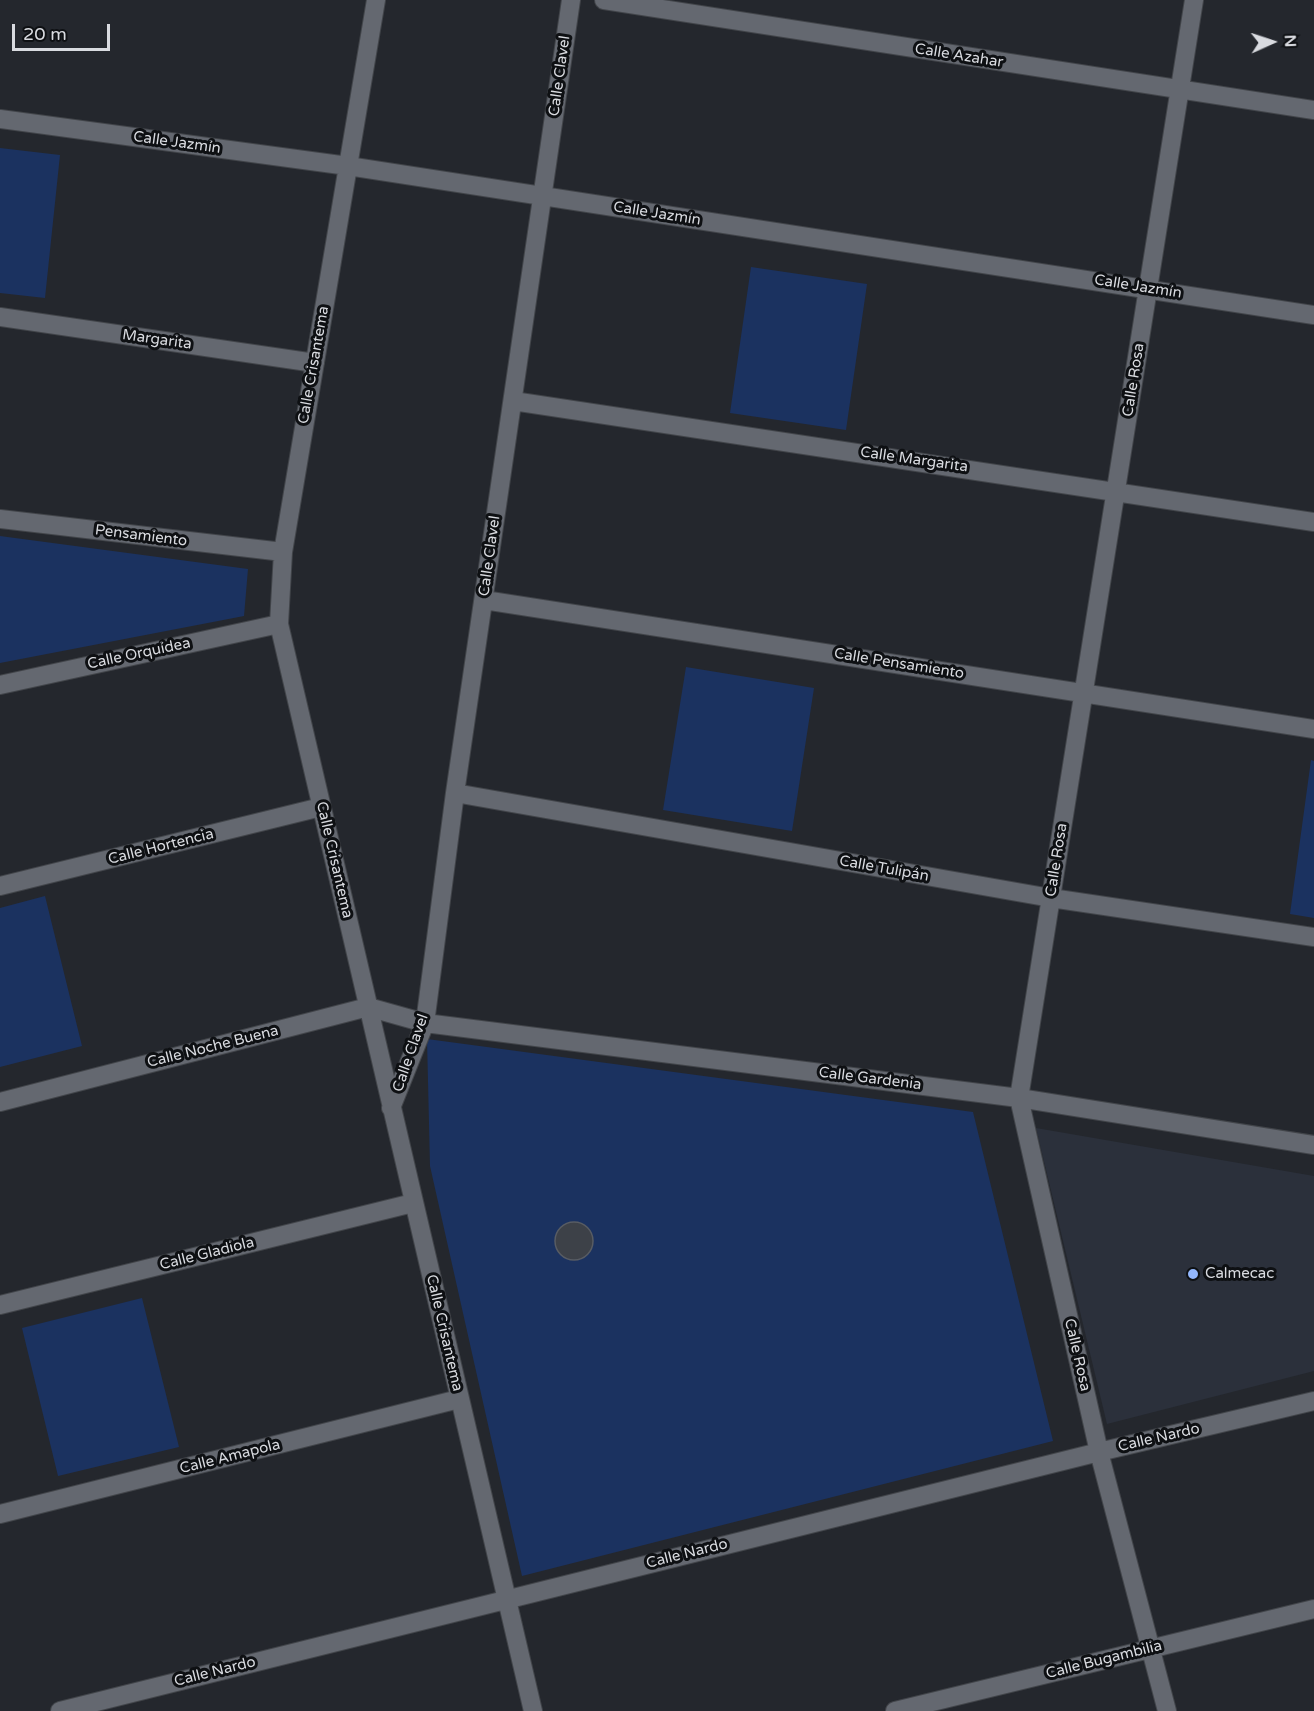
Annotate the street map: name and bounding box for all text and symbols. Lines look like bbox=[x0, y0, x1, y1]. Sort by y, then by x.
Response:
scale bar bbox=[15, 12, 112, 50]
north arrow bbox=[1242, 12, 1302, 72]
text: 20 m bbox=[23, 23, 67, 45]
text: N bbox=[1280, 34, 1300, 48]
street label: Calle Clavel bbox=[545, 35, 575, 117]
street label: Calle Azahar bbox=[914, 40, 1004, 72]
street label: Calle Jazmín bbox=[132, 128, 222, 158]
street label: Calle Jazmín bbox=[612, 198, 702, 230]
street label: Calle Jazmín bbox=[1093, 271, 1183, 303]
street label: Calle Crisantema bbox=[295, 305, 333, 425]
street label: Margarita bbox=[121, 326, 193, 354]
street label: Calle Rosa bbox=[1119, 342, 1149, 418]
street label: Calle Margarita bbox=[859, 444, 969, 476]
street label: Calle Clavel bbox=[475, 515, 505, 597]
street label: Pensamiento bbox=[94, 521, 188, 551]
street label: Calle Orquídea bbox=[86, 634, 192, 674]
street label: Calle Pensamiento bbox=[833, 645, 965, 683]
street label: Calle Crisantema bbox=[312, 800, 356, 920]
street label: Calle Rosa bbox=[1042, 822, 1072, 898]
street label: Calle Hortencia bbox=[106, 825, 216, 869]
street label: Calle Tulipán bbox=[838, 852, 930, 886]
street label: Calle Clavel bbox=[389, 1012, 433, 1094]
street label: Calle Noche Buena bbox=[145, 1022, 281, 1072]
street label: Calle Gardenia bbox=[818, 1064, 922, 1094]
street label: Calle Gladiola bbox=[158, 1234, 256, 1274]
place label: Calmecac bbox=[1205, 1265, 1274, 1283]
marker: Calmecac bbox=[1186, 1267, 1200, 1281]
street label: Calle Crisantema bbox=[422, 1273, 466, 1393]
street label: Calle Rosa bbox=[1060, 1317, 1094, 1393]
street label: Calle Nardo bbox=[1116, 1420, 1202, 1456]
street label: Calle Amapola bbox=[178, 1436, 282, 1478]
street label: Calle Nardo bbox=[644, 1535, 730, 1573]
street label: Calle Bugambilia bbox=[1044, 1637, 1164, 1683]
street label: Calle Nardo bbox=[172, 1653, 258, 1691]

